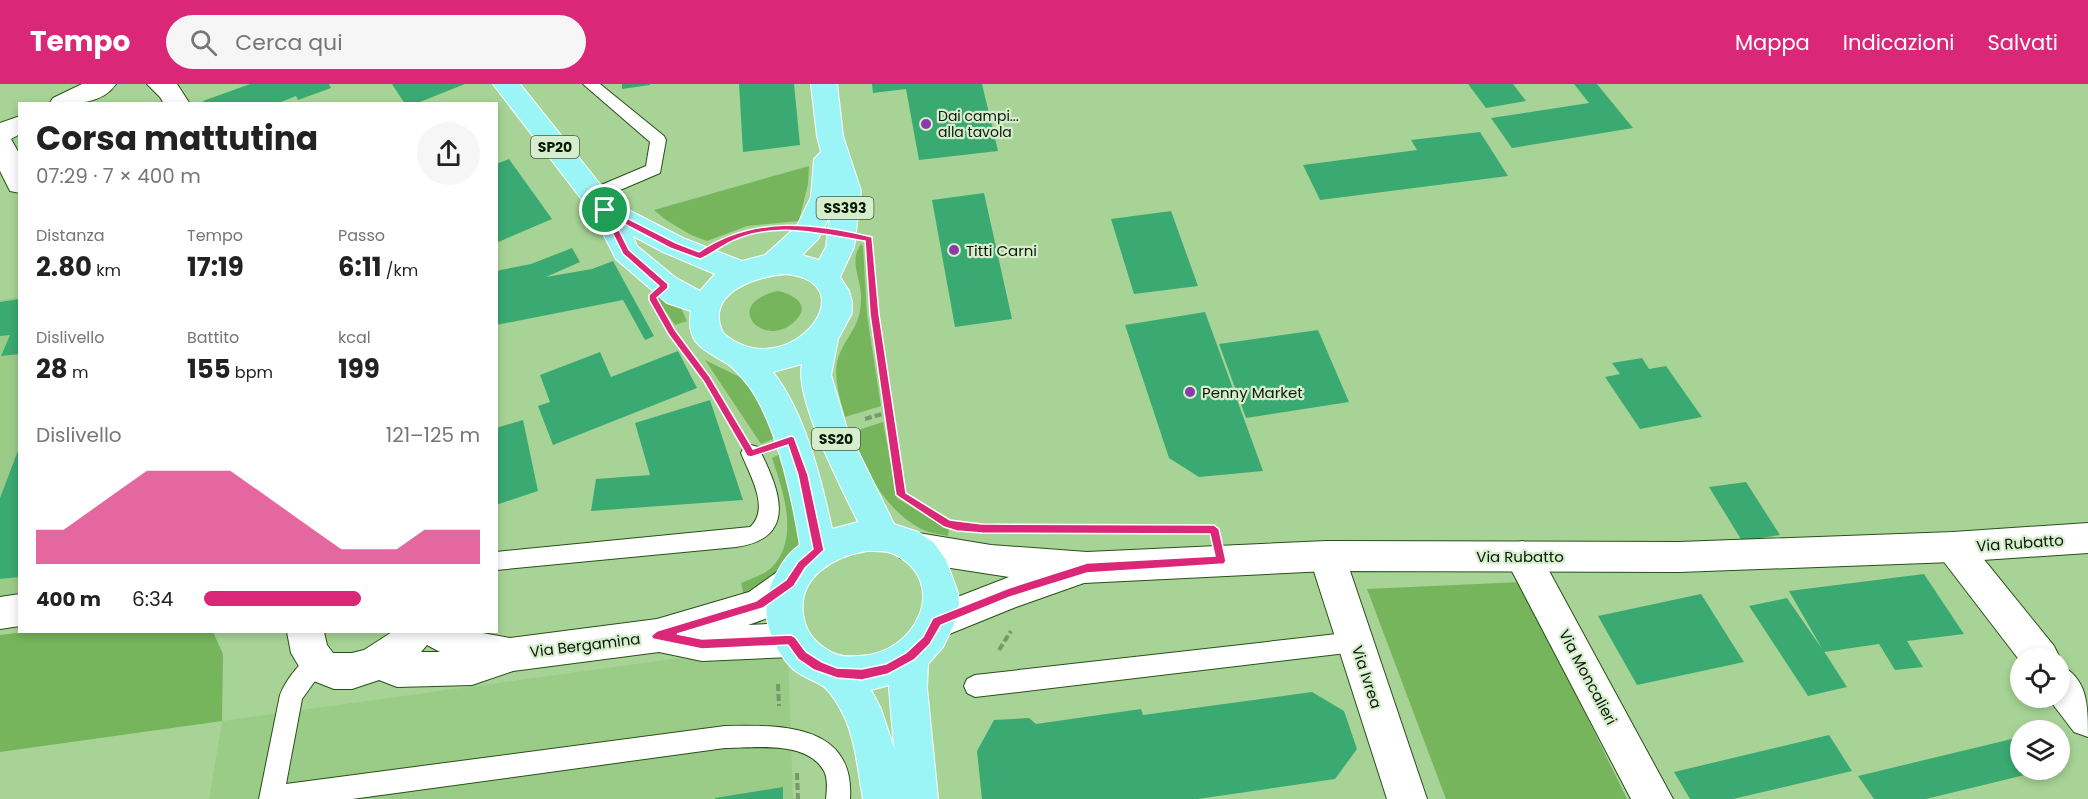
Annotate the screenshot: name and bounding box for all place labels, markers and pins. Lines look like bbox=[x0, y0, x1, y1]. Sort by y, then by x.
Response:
place label: Dai campi... alla tavola bbox=[938, 106, 1019, 142]
marker: Dai campi... alla tavola bbox=[919, 117, 933, 131]
pin bbox=[579, 184, 630, 235]
place label: Titti Carni bbox=[966, 240, 1037, 261]
marker: Titti Carni bbox=[947, 243, 961, 257]
place label: Penny Market bbox=[1202, 382, 1303, 403]
marker: Penny Market bbox=[1183, 385, 1197, 399]

